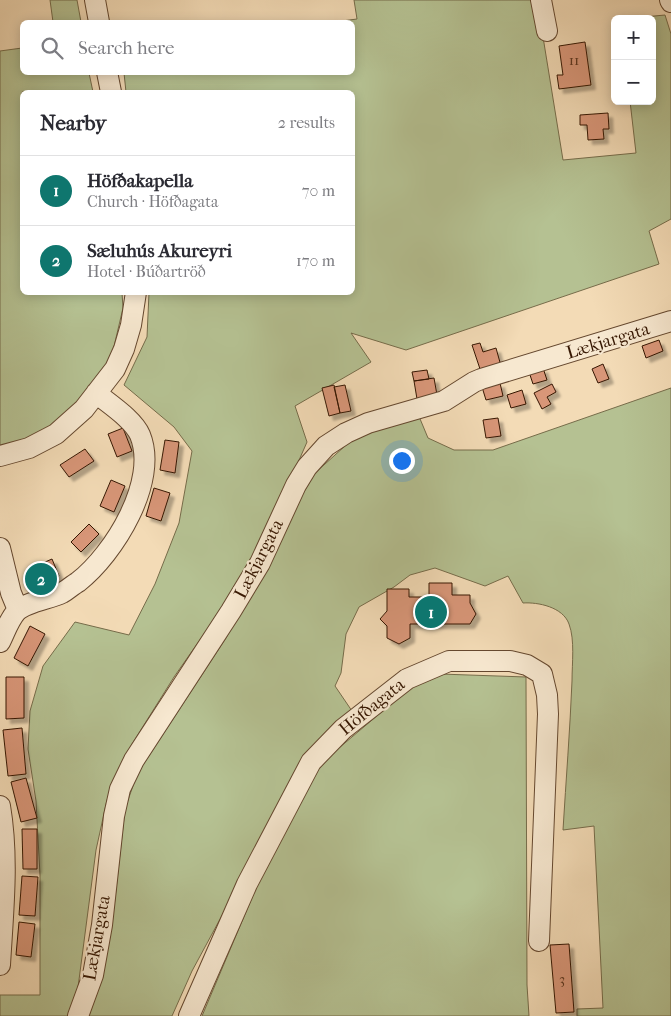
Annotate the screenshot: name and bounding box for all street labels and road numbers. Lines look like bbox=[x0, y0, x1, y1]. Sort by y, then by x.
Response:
street label: Lækjargata bbox=[564, 318, 653, 364]
street label: Lækjargata bbox=[230, 515, 288, 602]
street label: Höfðagata bbox=[335, 674, 410, 740]
street label: Lækjargata bbox=[79, 893, 115, 982]

